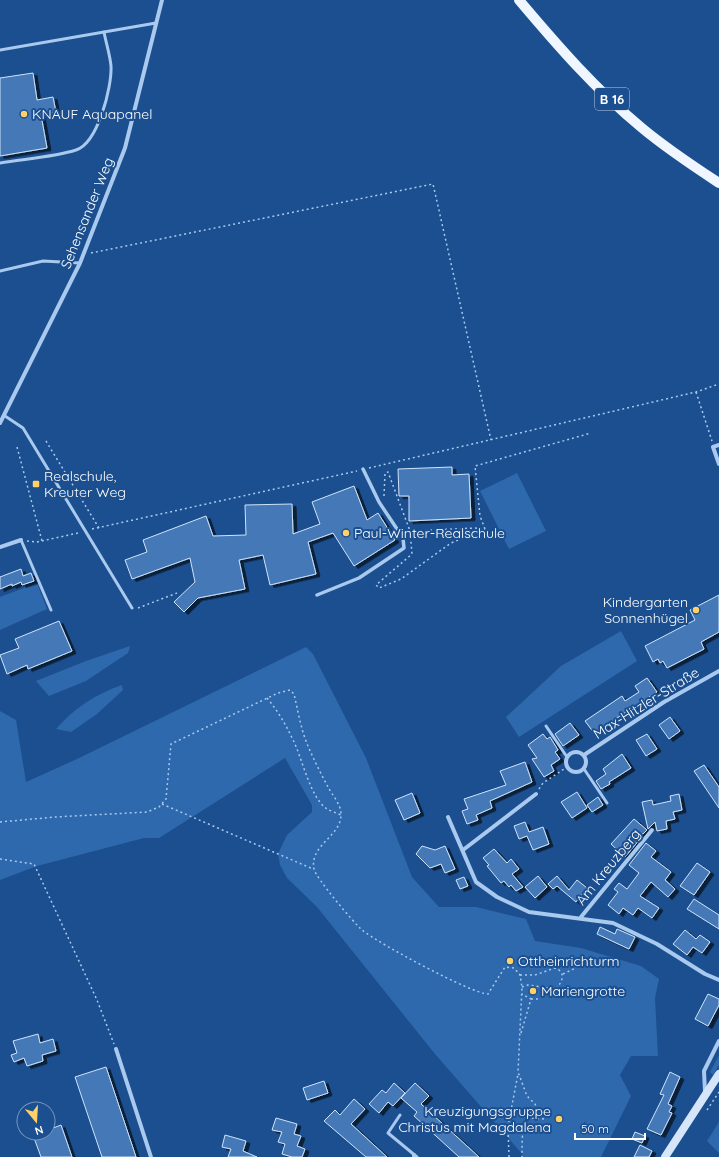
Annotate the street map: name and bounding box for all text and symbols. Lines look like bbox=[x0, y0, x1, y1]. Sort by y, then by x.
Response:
road number: B 16 bbox=[595, 88, 629, 110]
place label: KNAUF Aquapanel bbox=[32, 105, 152, 123]
marker: KNAUF Aquapanel bbox=[19, 109, 29, 119]
street label: Sehensander Weg bbox=[56, 155, 118, 271]
place label: Realschule, Kreuter Weg bbox=[44, 467, 126, 501]
marker: Realschule, Kreuter Weg bbox=[31, 479, 41, 489]
place label: Paul-Winter-Realschule bbox=[354, 524, 505, 542]
marker: Paul-Winter-Realschule bbox=[341, 528, 351, 538]
place label: Kindergarten Sonnenhügel bbox=[603, 593, 688, 627]
marker: Kindergarten Sonnenhügel bbox=[691, 605, 701, 615]
street label: Max-Hitzler-Straße bbox=[590, 663, 702, 743]
street label: Am Kreuzberg bbox=[572, 825, 644, 909]
place label: Ottheinrichturm bbox=[518, 952, 620, 970]
marker: Ottheinrichturm bbox=[505, 956, 515, 966]
place label: Mariengrotte bbox=[541, 982, 625, 1000]
marker: Mariengrotte bbox=[528, 986, 538, 996]
north arrow bbox=[16, 1101, 56, 1141]
place label: Kreuzigungsgruppe Christus mit Magdalena bbox=[398, 1102, 551, 1136]
marker: Kreuzigungsgruppe Christus mit Magdalena bbox=[554, 1114, 564, 1124]
scale bar bbox=[575, 1115, 645, 1141]
text: 50 m bbox=[581, 1121, 609, 1136]
text: N bbox=[33, 1123, 45, 1138]

